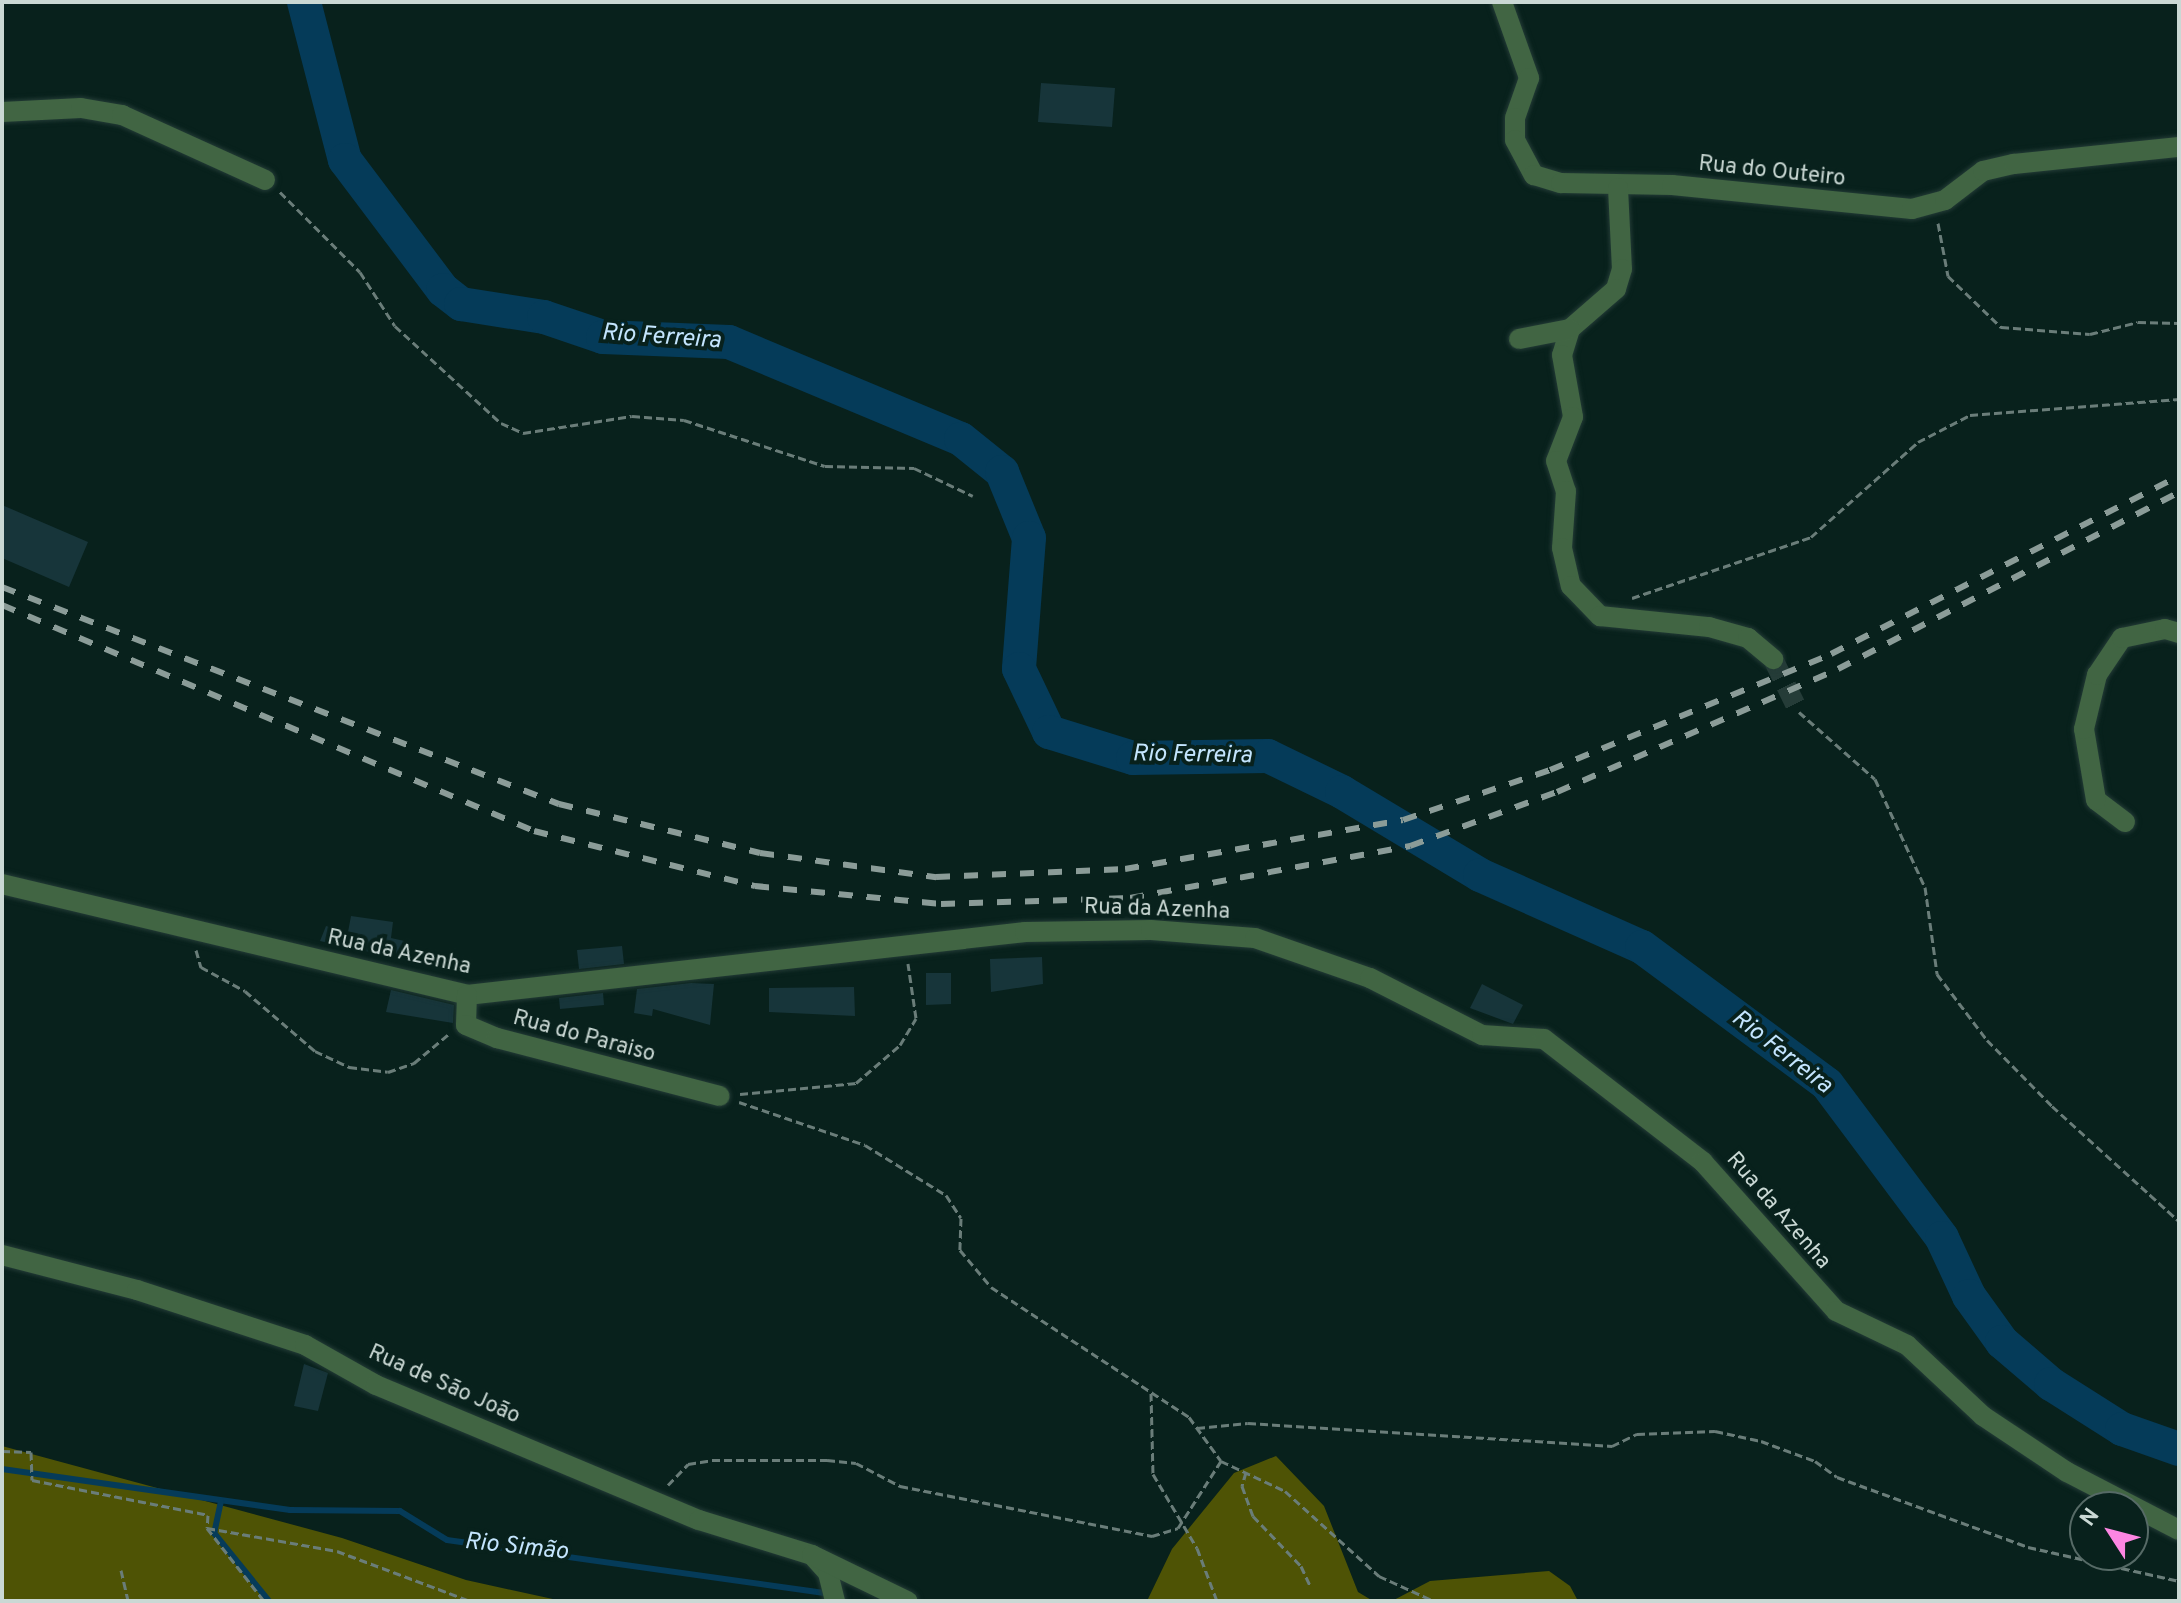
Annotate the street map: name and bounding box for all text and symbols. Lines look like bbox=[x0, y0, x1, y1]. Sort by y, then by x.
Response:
street label: Rua do Outeiro bbox=[1697, 151, 1847, 193]
water label: Rio Ferreira bbox=[600, 319, 722, 357]
water label: Rio Ferreira bbox=[1132, 741, 1252, 771]
street label: Rua da Azenha bbox=[1083, 894, 1231, 926]
street label: Rua da Azenha bbox=[324, 925, 474, 981]
street label: Rua do Paraiso bbox=[510, 1005, 658, 1069]
water label: Rio Ferreira bbox=[1725, 1005, 1837, 1101]
street label: Rua da Azenha bbox=[1720, 1147, 1836, 1275]
street label: Rua de São João bbox=[364, 1340, 524, 1430]
north arrow bbox=[2069, 1491, 2149, 1571]
text: N bbox=[2075, 1503, 2106, 1532]
water label: Rio Simão bbox=[463, 1528, 569, 1568]

